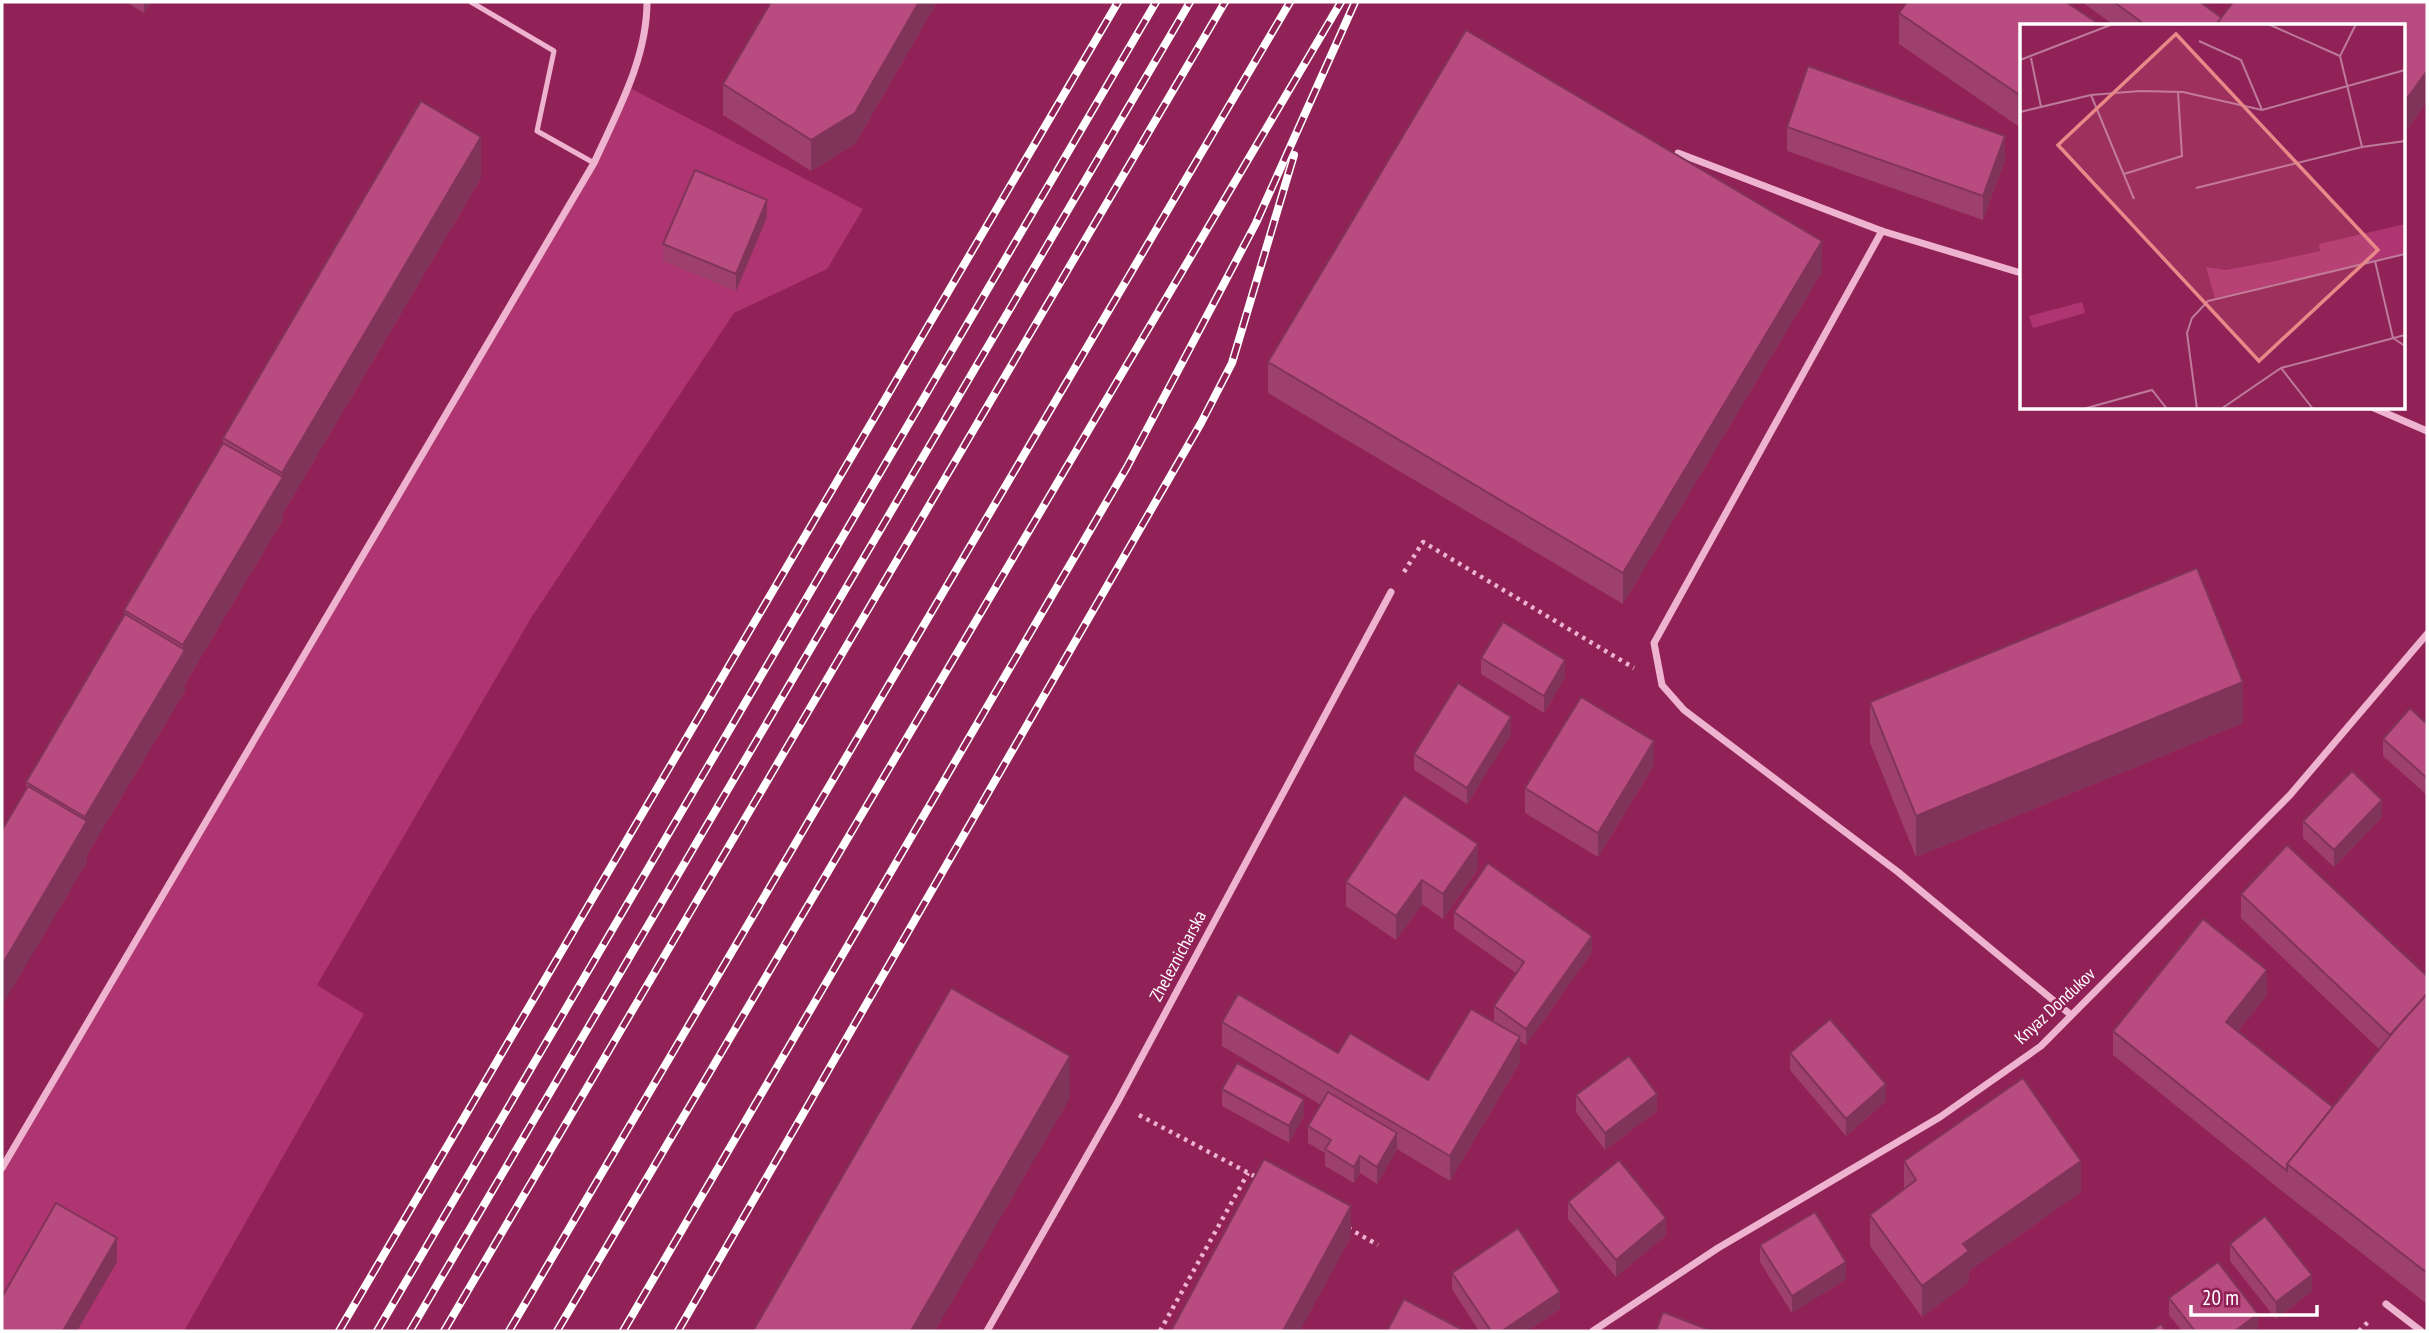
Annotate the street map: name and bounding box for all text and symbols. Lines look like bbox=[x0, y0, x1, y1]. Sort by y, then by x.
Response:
inset map bbox=[2020, 24, 2404, 410]
street label: Zheleznicharska bbox=[1144, 906, 1211, 1005]
street label: Knyaz Dondukov bbox=[2009, 962, 2100, 1049]
scale bar bbox=[2191, 1274, 2317, 1318]
text: 20 m bbox=[2202, 1284, 2239, 1311]

